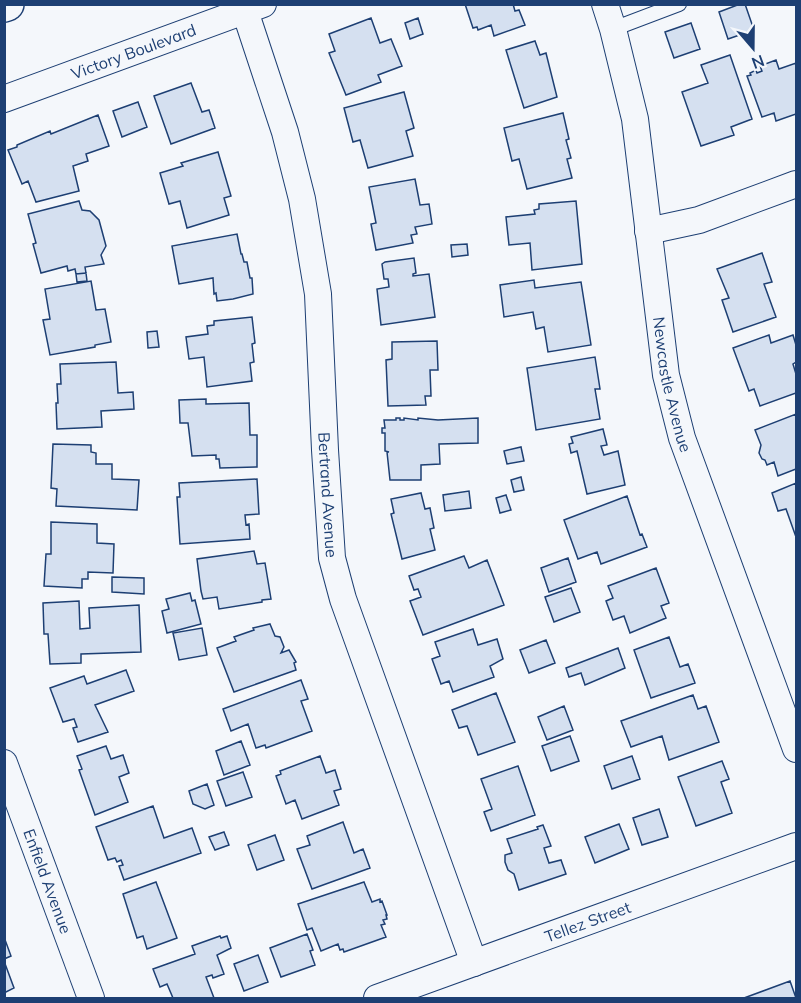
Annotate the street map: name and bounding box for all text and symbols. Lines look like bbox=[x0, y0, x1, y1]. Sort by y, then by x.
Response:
north arrow bbox=[723, 18, 783, 78]
street label: Victory Boulevard bbox=[68, 19, 199, 84]
text: N bbox=[749, 51, 767, 74]
street label: Newcastle Avenue bbox=[649, 316, 696, 455]
street label: Bertrand Avenue bbox=[314, 432, 342, 558]
street label: Enfield Avenue bbox=[19, 826, 76, 936]
street label: Tellez Street bbox=[542, 897, 634, 946]

